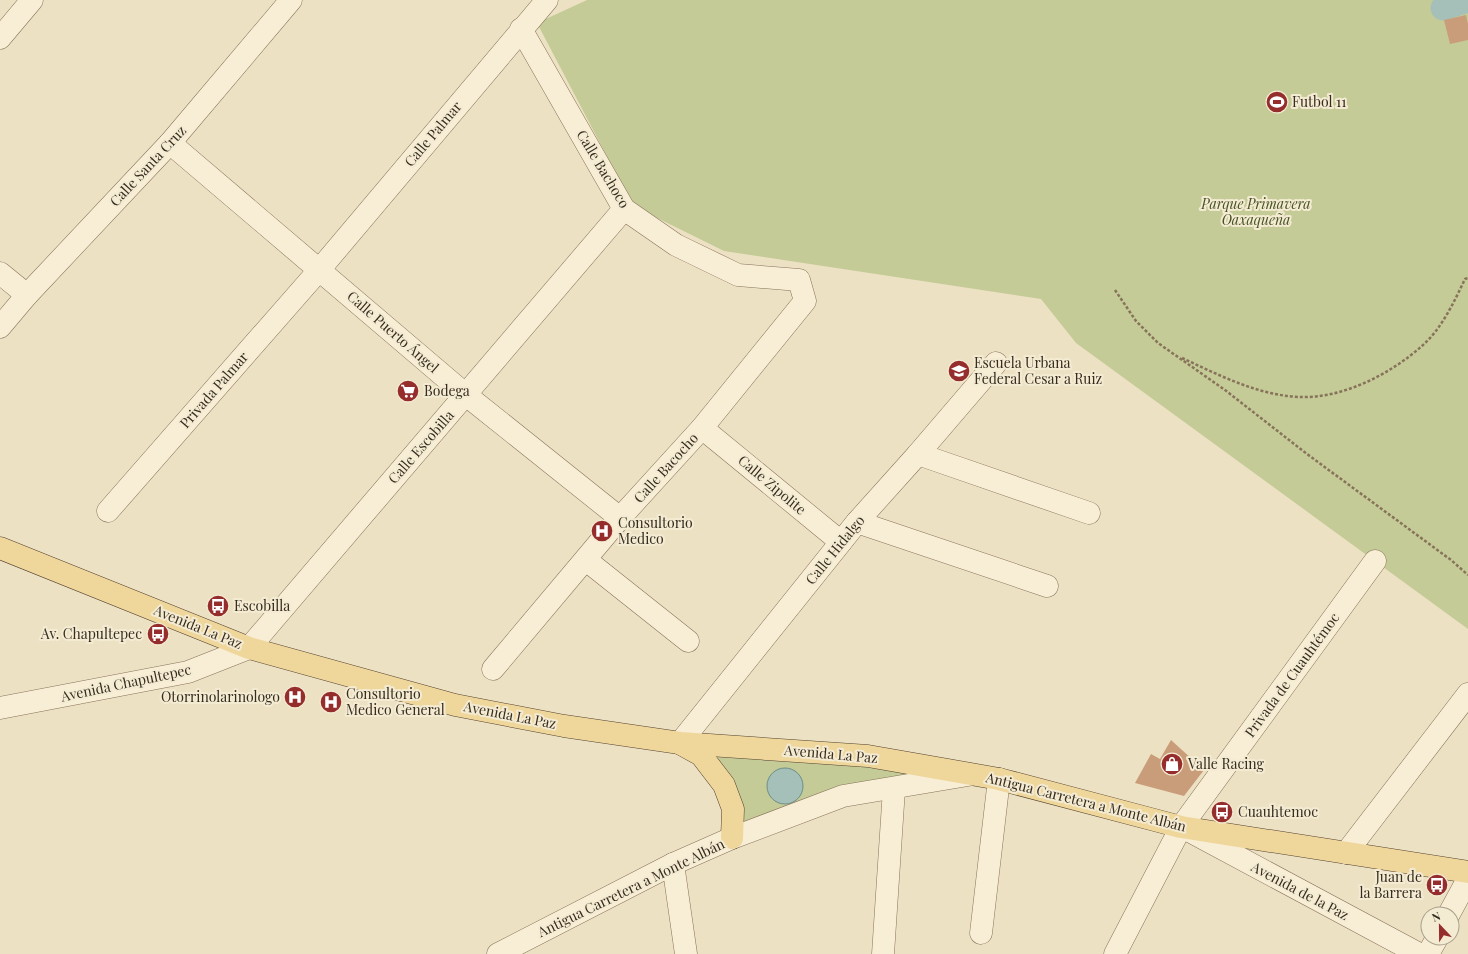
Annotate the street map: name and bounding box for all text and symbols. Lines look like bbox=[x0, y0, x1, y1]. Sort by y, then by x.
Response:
sports icon: Futbol 11 bbox=[1264, 89, 1290, 115]
place label: Futbol 11 bbox=[1292, 92, 1346, 111]
street label: Calle Palmar bbox=[400, 96, 466, 170]
street label: Calle Santa Cruz bbox=[105, 121, 190, 210]
street label: Calle Bachoco bbox=[573, 126, 634, 212]
park label: Parque Primavera Oaxaqueña bbox=[1200, 194, 1311, 229]
street label: Calle Puerto Ángel bbox=[343, 286, 443, 377]
street label: Privada Palmar bbox=[175, 347, 253, 432]
place label: Escuela Urbana Federal Cesar a Ruiz bbox=[974, 353, 1103, 388]
school or university icon: Escuela Urbana Federal Cesar a Ruiz bbox=[946, 358, 972, 384]
supermarket icon: Bodega bbox=[395, 378, 421, 404]
place label: Bodega bbox=[424, 381, 470, 400]
street label: Calle Escobilla bbox=[384, 406, 458, 487]
street label: Calle Bacocho bbox=[629, 428, 702, 507]
street label: Calle Zipolite bbox=[734, 451, 810, 519]
street label: Calle Hidalgo bbox=[801, 511, 869, 588]
place label: Consultorio Medico bbox=[618, 513, 693, 548]
hospital icon: Consultorio Medico bbox=[589, 518, 615, 544]
bus stop icon: Escobilla bbox=[205, 593, 231, 619]
place label: Escobilla bbox=[234, 596, 290, 615]
street label: Avenida La Paz bbox=[150, 600, 246, 653]
street label: Privada de Cuauhtémoc bbox=[1240, 609, 1343, 741]
bus stop icon: Av. Chapultepec bbox=[145, 621, 171, 647]
place label: Av. Chapultepec bbox=[40, 624, 142, 643]
street label: Avenida Chapultepec bbox=[58, 659, 193, 706]
hospital icon: Otorrinolarinologo bbox=[282, 684, 308, 710]
place label: Consultorio Medico General bbox=[346, 684, 445, 719]
place label: Otorrinolarinologo bbox=[161, 687, 280, 706]
hospital icon: Consultorio Medico General bbox=[318, 689, 344, 715]
street label: Avenida La Paz bbox=[461, 696, 558, 733]
street label: Avenida La Paz bbox=[783, 740, 879, 767]
shop icon: Valle Racing bbox=[1159, 751, 1185, 777]
place label: Valle Racing bbox=[1187, 754, 1265, 773]
street label: Antigua Carretera a Monte Albán bbox=[983, 767, 1189, 836]
bus stop icon: Cuauhtemoc bbox=[1209, 799, 1235, 825]
place label: Cuauhtemoc bbox=[1238, 802, 1318, 821]
street label: Antigua Carretera a Monte Albán bbox=[533, 834, 728, 942]
street label: Avenida de la Paz bbox=[1247, 856, 1353, 924]
place label: Juan de la Barrera bbox=[1360, 867, 1422, 902]
bus stop icon: Juan de la Barrera bbox=[1424, 872, 1450, 898]
north arrow bbox=[1420, 906, 1460, 946]
text: N bbox=[1430, 908, 1443, 925]

